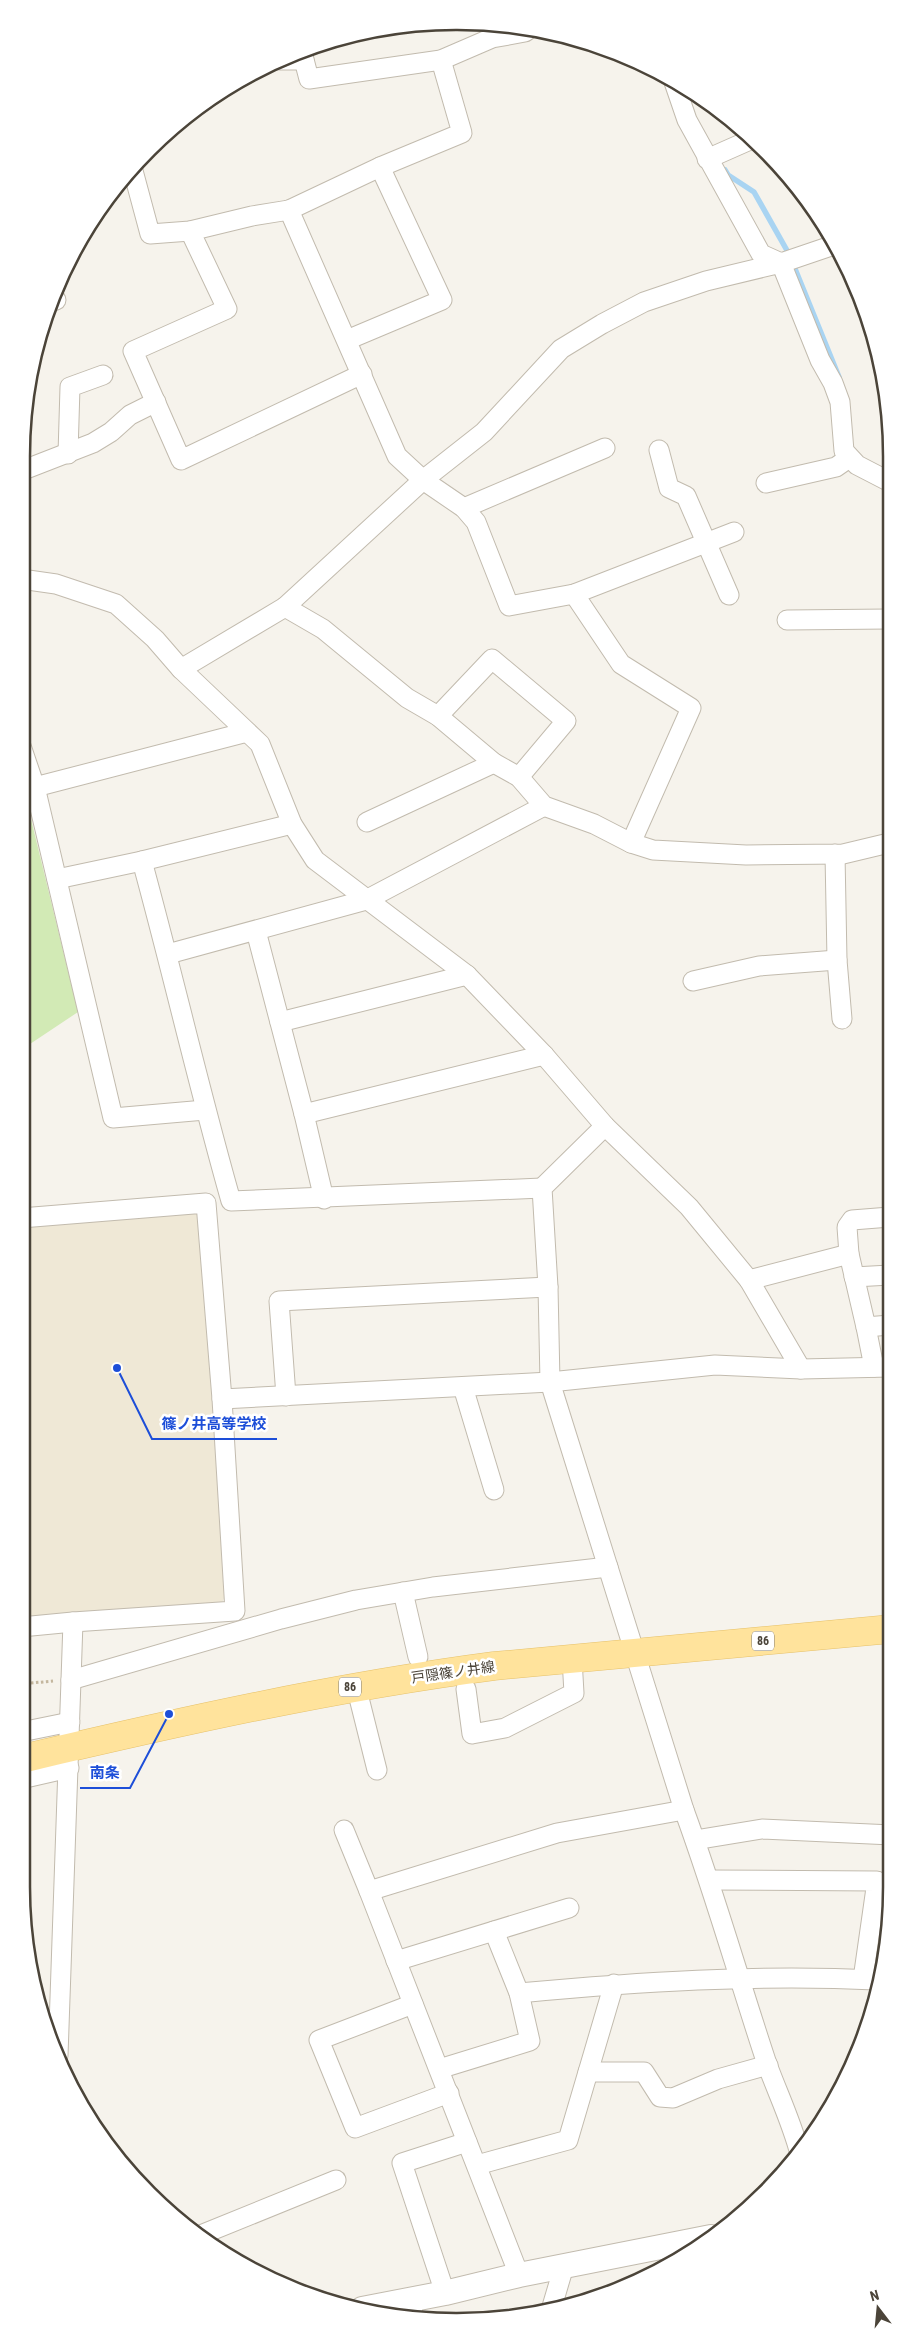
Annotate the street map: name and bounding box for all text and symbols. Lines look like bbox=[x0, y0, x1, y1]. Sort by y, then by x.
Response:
callout: 篠ノ井高等学校 bbox=[152, 1409, 277, 1439]
text: 篠ノ井高等学校 bbox=[161, 1415, 267, 1433]
road number: 86 bbox=[752, 1632, 774, 1650]
street label: 戸隠篠ノ井線 bbox=[410, 1658, 496, 1686]
road number: 86 bbox=[339, 1678, 361, 1696]
callout: 南条 bbox=[80, 1758, 130, 1788]
text: 南条 bbox=[90, 1764, 120, 1782]
north arrow bbox=[853, 2283, 903, 2333]
text: N bbox=[868, 2287, 881, 2304]

